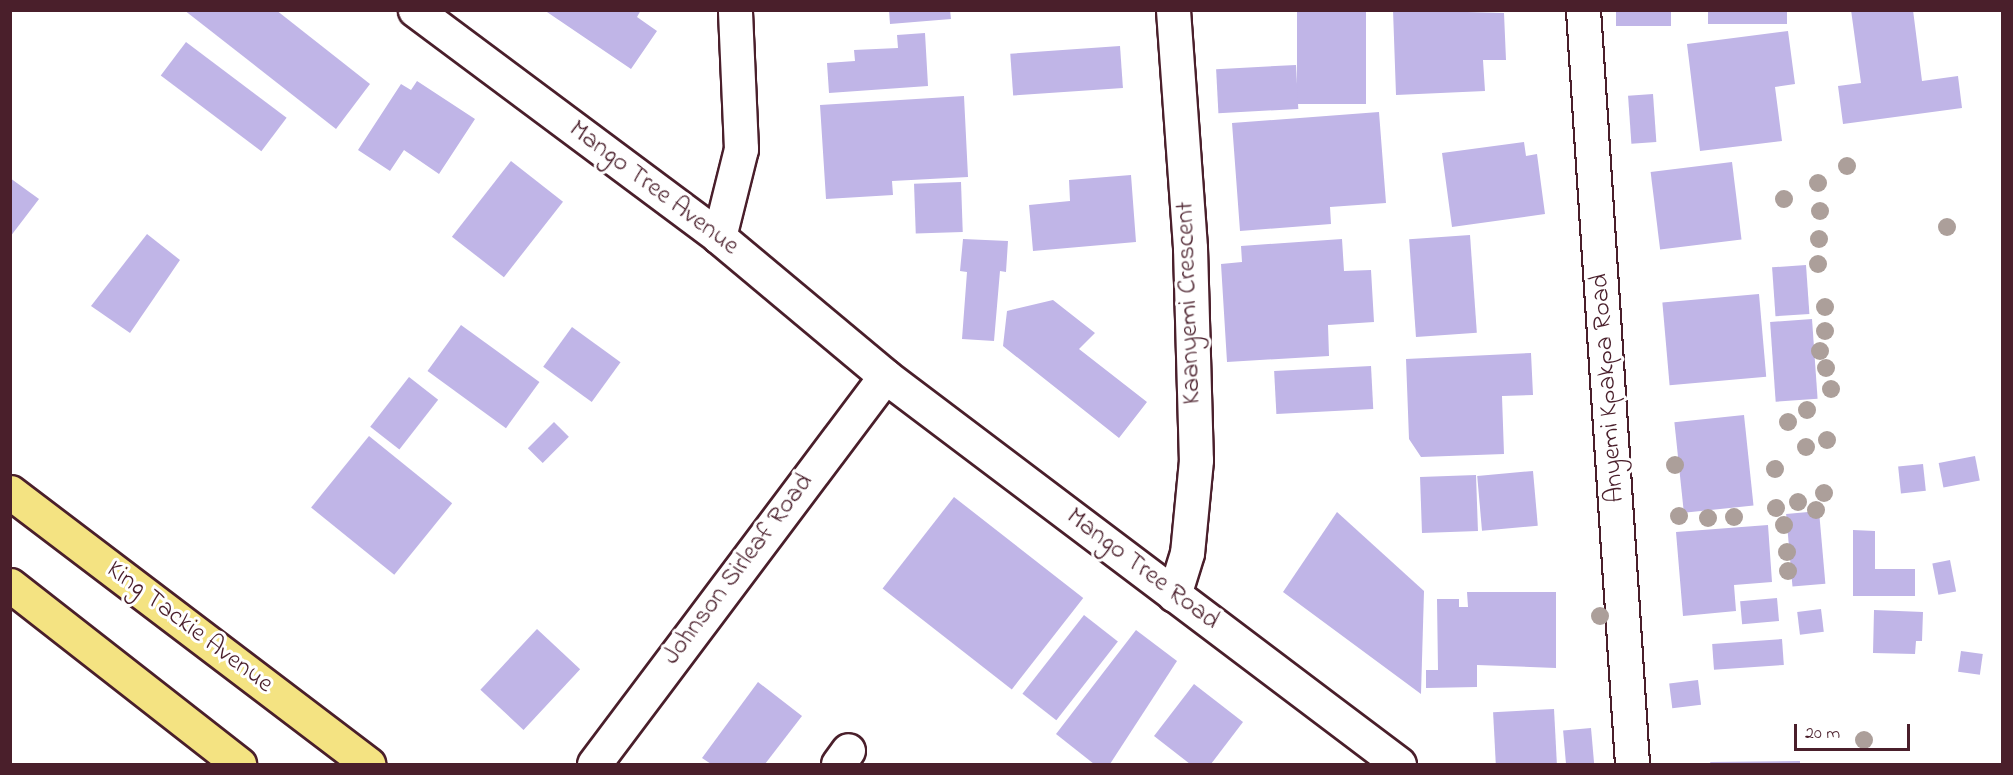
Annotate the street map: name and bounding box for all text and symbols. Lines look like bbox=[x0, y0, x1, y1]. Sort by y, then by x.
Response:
street label: Mango Tree Avenue bbox=[562, 115, 744, 263]
street label: Kaanyemi Crescent bbox=[1171, 201, 1209, 405]
street label: Anyemi Kpakpa Road bbox=[1585, 272, 1633, 504]
street label: Johnson Sirleaf Road bbox=[657, 468, 821, 672]
street label: Mango Tree Road bbox=[1059, 502, 1225, 638]
street label: King Tackie Avenue bbox=[99, 555, 279, 701]
scale bar bbox=[1797, 712, 1912, 750]
text: 20 m bbox=[1805, 721, 1840, 747]

